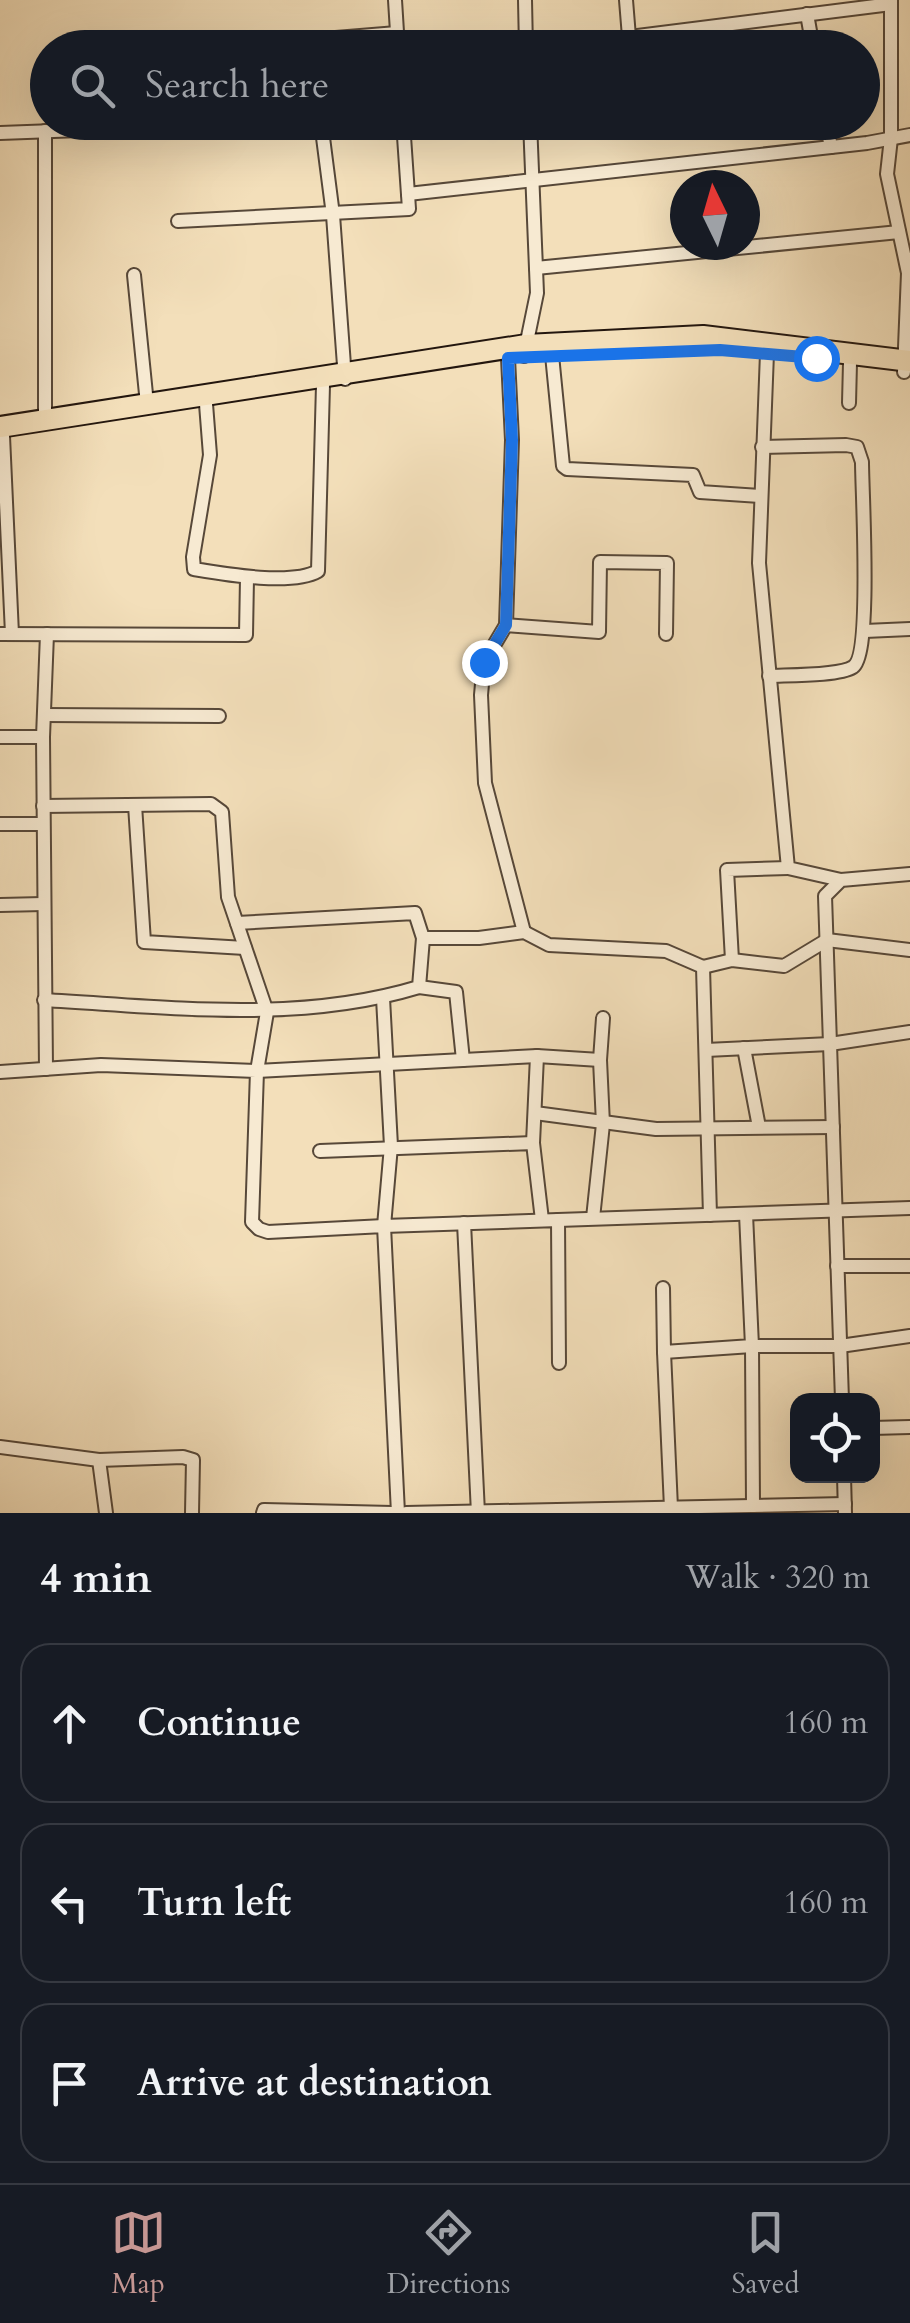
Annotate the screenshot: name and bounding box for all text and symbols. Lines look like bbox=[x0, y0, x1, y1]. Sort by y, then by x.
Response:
search box bbox=[30, 30, 880, 140]
icon: search bbox=[65, 58, 120, 113]
text: Search here bbox=[145, 59, 329, 111]
north arrow bbox=[670, 170, 760, 260]
route start bbox=[794, 336, 840, 382]
route end bbox=[462, 640, 508, 686]
map controls bbox=[790, 1393, 880, 1483]
button: locate bbox=[790, 1393, 880, 1483]
text: 4 min bbox=[40, 1550, 152, 1607]
text: Walk · 320 m bbox=[685, 1556, 870, 1600]
icon: ahead bbox=[42, 1696, 97, 1751]
text: Continue bbox=[137, 1697, 301, 1749]
text: 160 m bbox=[783, 1701, 868, 1745]
icon: left bbox=[42, 1876, 97, 1931]
text: Turn left bbox=[137, 1877, 291, 1929]
text: 160 m bbox=[783, 1881, 868, 1925]
icon: arrive bbox=[42, 2056, 97, 2111]
text: Arrive at destination bbox=[137, 2057, 492, 2109]
tab: Map bbox=[111, 2205, 166, 2303]
tab: Directions bbox=[387, 2205, 510, 2303]
tab: Saved bbox=[731, 2205, 799, 2303]

